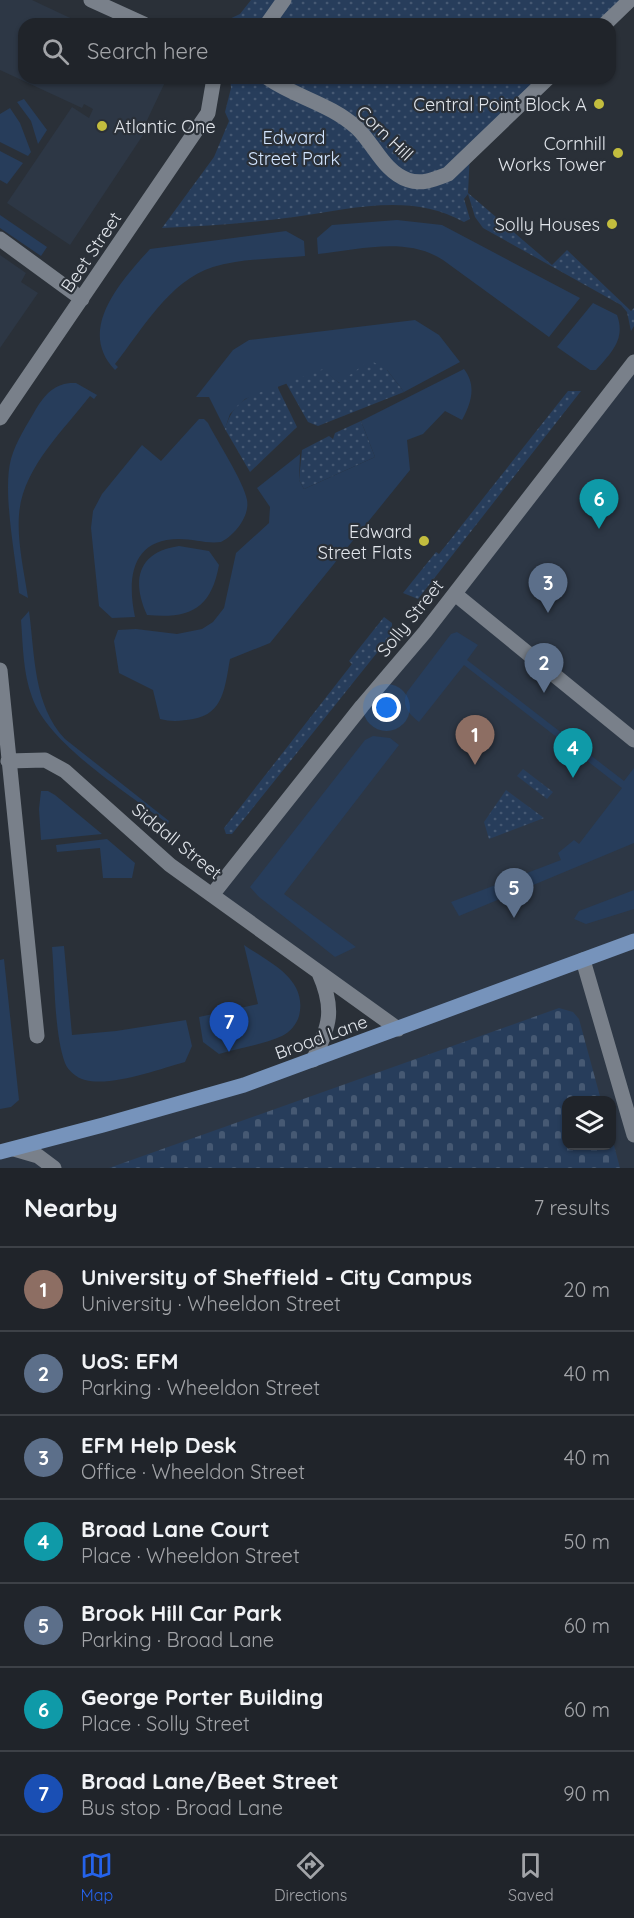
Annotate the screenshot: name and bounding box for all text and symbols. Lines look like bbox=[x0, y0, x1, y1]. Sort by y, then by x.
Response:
search box bbox=[18, 18, 616, 84]
icon: search bbox=[39, 35, 72, 68]
text: Search here bbox=[87, 37, 208, 65]
place label: Central Point Block A bbox=[413, 93, 587, 116]
marker: Central Point Block A bbox=[592, 97, 606, 111]
street label: Corn Hill bbox=[352, 100, 418, 166]
place label: Atlantic One bbox=[114, 115, 216, 138]
marker: Atlantic One bbox=[95, 119, 109, 133]
park label: Edward Street Park bbox=[248, 126, 340, 170]
place label: Cornhill Works Tower bbox=[498, 132, 606, 176]
marker: Cornhill Works Tower bbox=[611, 146, 625, 160]
street label: Beet Street bbox=[56, 207, 126, 297]
place label: Solly Houses bbox=[495, 213, 600, 236]
marker: Solly Houses bbox=[605, 217, 619, 231]
pin: 6 bbox=[580, 480, 618, 529]
place label: Edward Street Flats bbox=[318, 520, 412, 564]
marker: Edward Street Flats bbox=[417, 534, 431, 548]
pin: 3 bbox=[528, 564, 568, 613]
street label: Solly Street bbox=[372, 574, 448, 662]
pin: 2 bbox=[524, 644, 564, 693]
your location bbox=[372, 693, 401, 722]
pin: 1 bbox=[456, 716, 494, 765]
pin: 4 bbox=[554, 728, 592, 778]
street label: Siddall Street bbox=[127, 798, 227, 884]
pin: 5 bbox=[494, 868, 534, 918]
pin: 7 bbox=[210, 1002, 248, 1052]
street label: Broad Lane bbox=[272, 1010, 370, 1064]
map controls bbox=[562, 1096, 616, 1150]
button: layers bbox=[562, 1096, 616, 1150]
text: Nearby bbox=[24, 1191, 118, 1224]
text: 7 results bbox=[534, 1195, 610, 1220]
text: University of Sheffield - City Campus bbox=[81, 1263, 472, 1291]
text: 1 bbox=[40, 1277, 47, 1302]
text: 20 m bbox=[563, 1277, 610, 1302]
text: University · Wheeldon Street bbox=[81, 1291, 341, 1316]
text: UoS: EFM bbox=[81, 1347, 179, 1375]
text: 2 bbox=[38, 1361, 49, 1386]
text: 40 m bbox=[564, 1361, 610, 1386]
text: Parking · Wheeldon Street bbox=[81, 1375, 320, 1400]
text: EFM Help Desk bbox=[81, 1431, 237, 1459]
text: 3 bbox=[38, 1445, 49, 1470]
text: 40 m bbox=[564, 1445, 610, 1470]
text: Office · Wheeldon Street bbox=[81, 1459, 305, 1484]
text: Broad Lane Court bbox=[81, 1515, 269, 1543]
text: 4 bbox=[38, 1529, 49, 1554]
text: 50 m bbox=[564, 1529, 610, 1554]
text: Place · Wheeldon Street bbox=[81, 1543, 300, 1568]
text: Brook Hill Car Park bbox=[81, 1599, 282, 1627]
text: 5 bbox=[38, 1613, 49, 1638]
text: 60 m bbox=[564, 1613, 610, 1638]
text: Parking · Broad Lane bbox=[81, 1627, 274, 1652]
text: George Porter Building bbox=[81, 1683, 323, 1711]
text: 6 bbox=[38, 1697, 49, 1722]
text: 60 m bbox=[564, 1697, 610, 1722]
text: Place · Solly Street bbox=[81, 1711, 250, 1736]
text: Broad Lane/Beet Street bbox=[81, 1767, 338, 1795]
text: 7 bbox=[38, 1781, 49, 1806]
text: 90 m bbox=[563, 1781, 610, 1806]
text: Bus stop · Broad Lane bbox=[81, 1795, 283, 1820]
tab: Map bbox=[80, 1849, 113, 1905]
tab: Directions bbox=[274, 1849, 347, 1905]
tab: Saved bbox=[508, 1849, 554, 1905]

